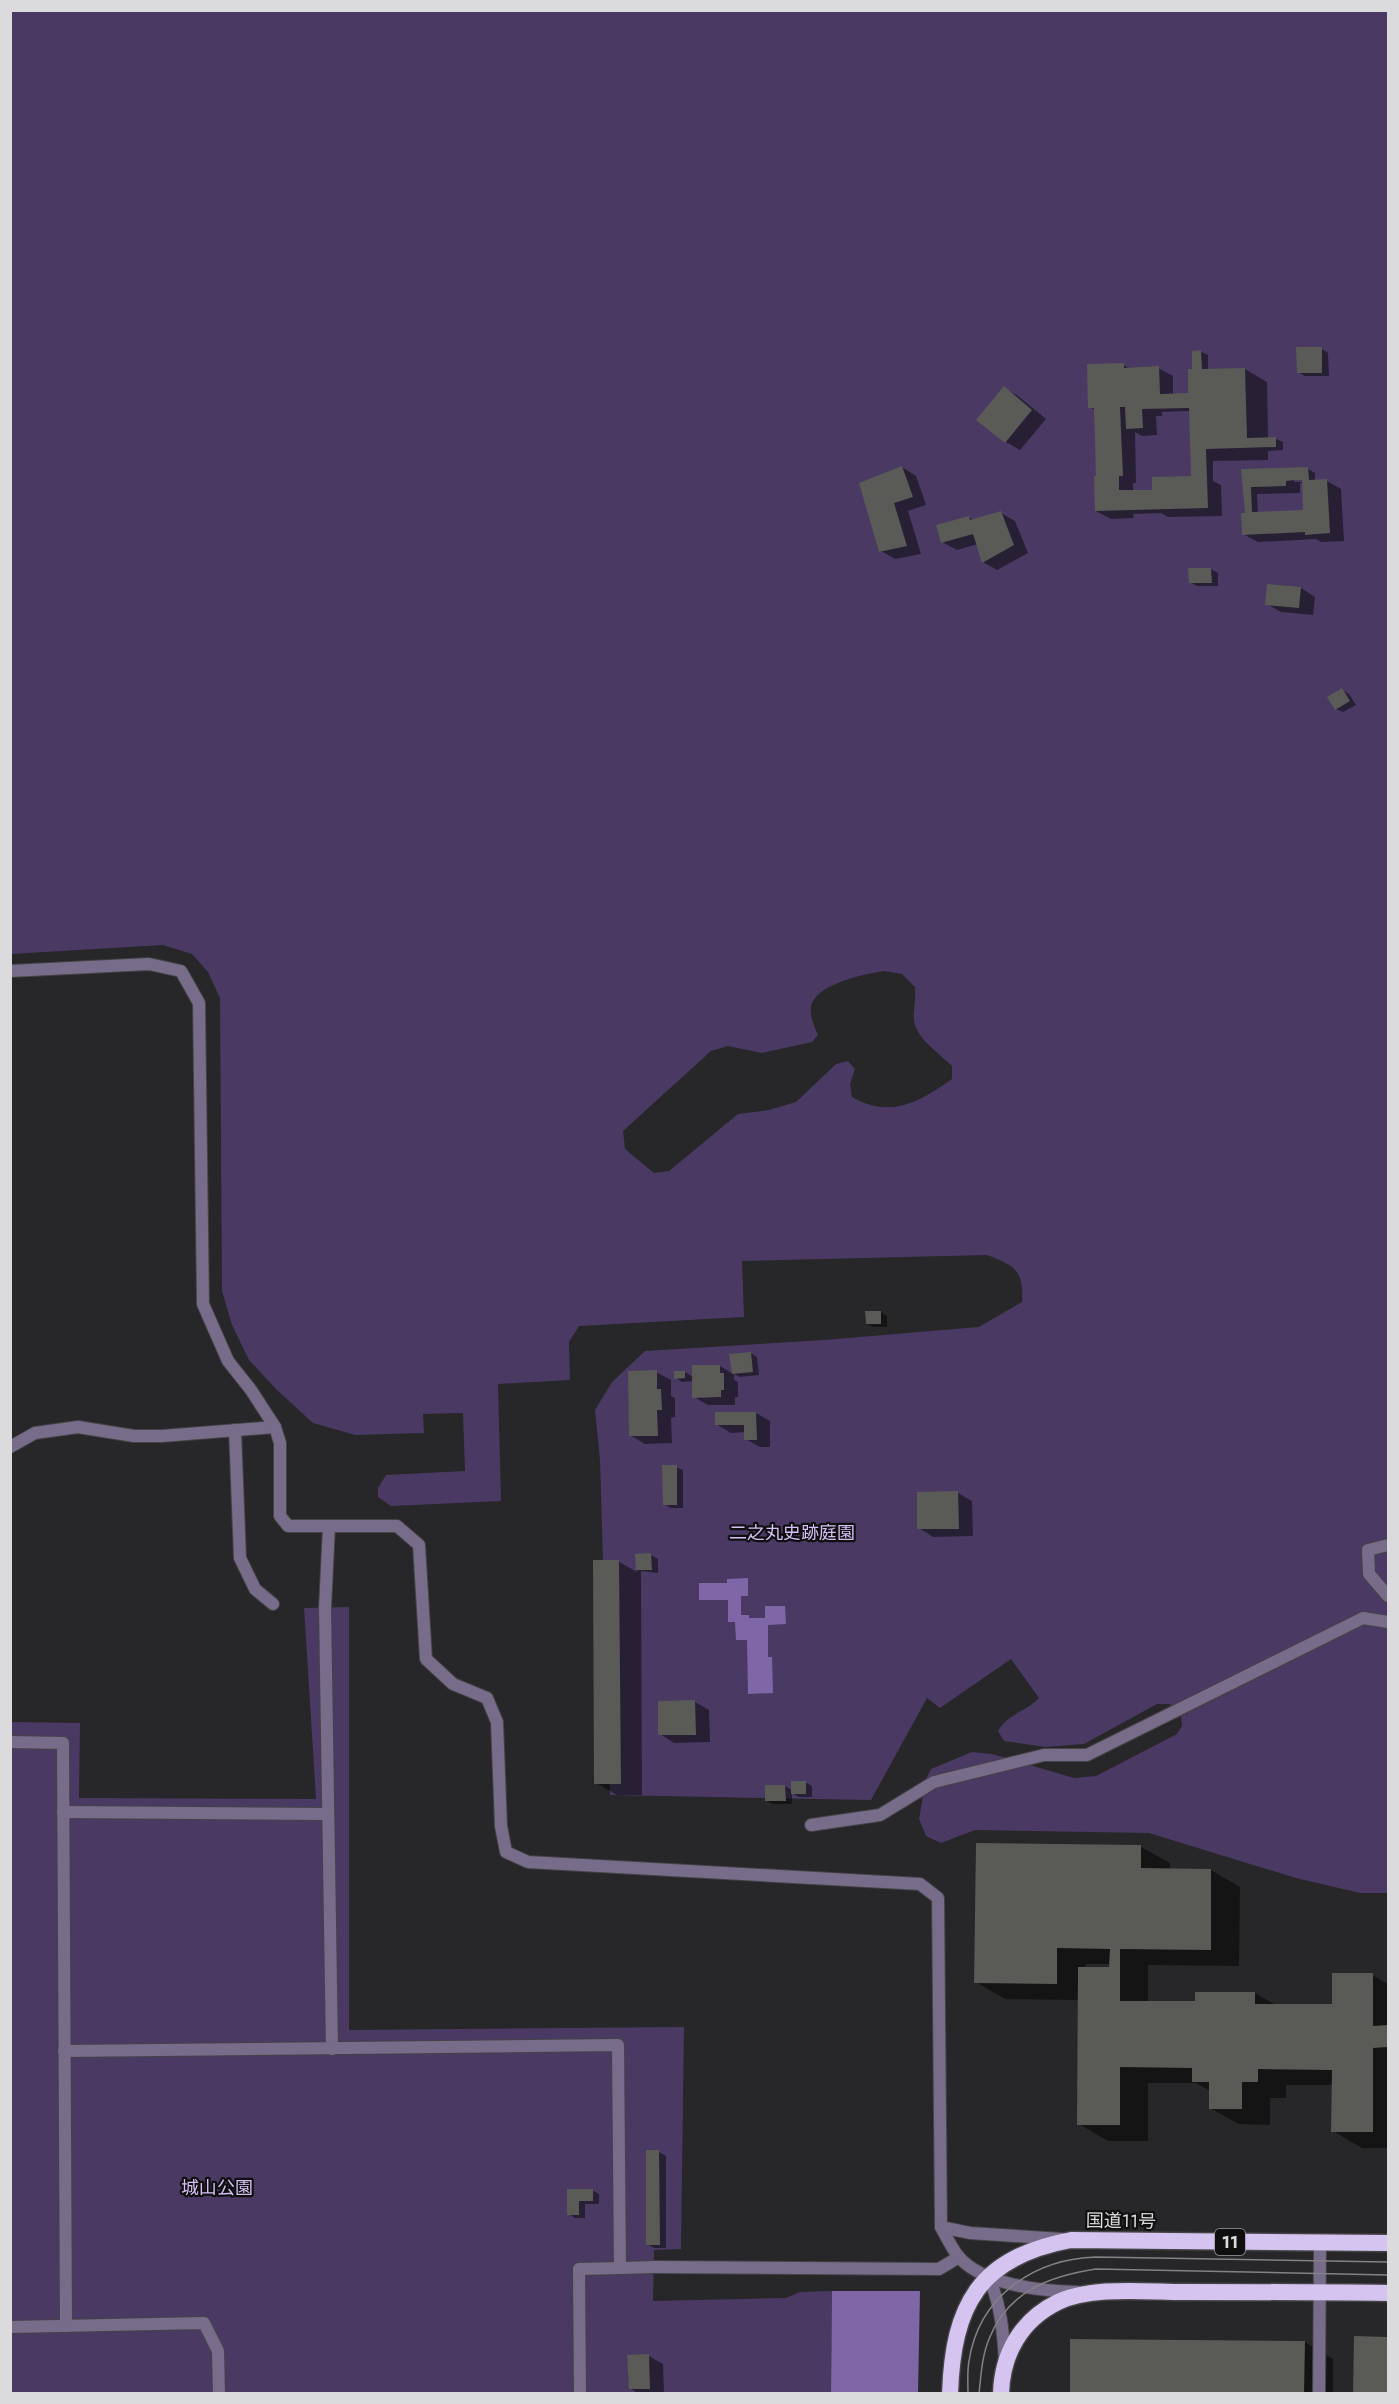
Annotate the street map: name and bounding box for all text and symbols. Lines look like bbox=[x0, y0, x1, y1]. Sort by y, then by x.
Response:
park label: 二之丸史跡庭園 bbox=[729, 1520, 855, 1546]
park label: 城山公園 bbox=[181, 2175, 253, 2201]
street label: 国道11号 bbox=[1086, 2207, 1156, 2235]
road number: 11 bbox=[1215, 2229, 1245, 2255]

